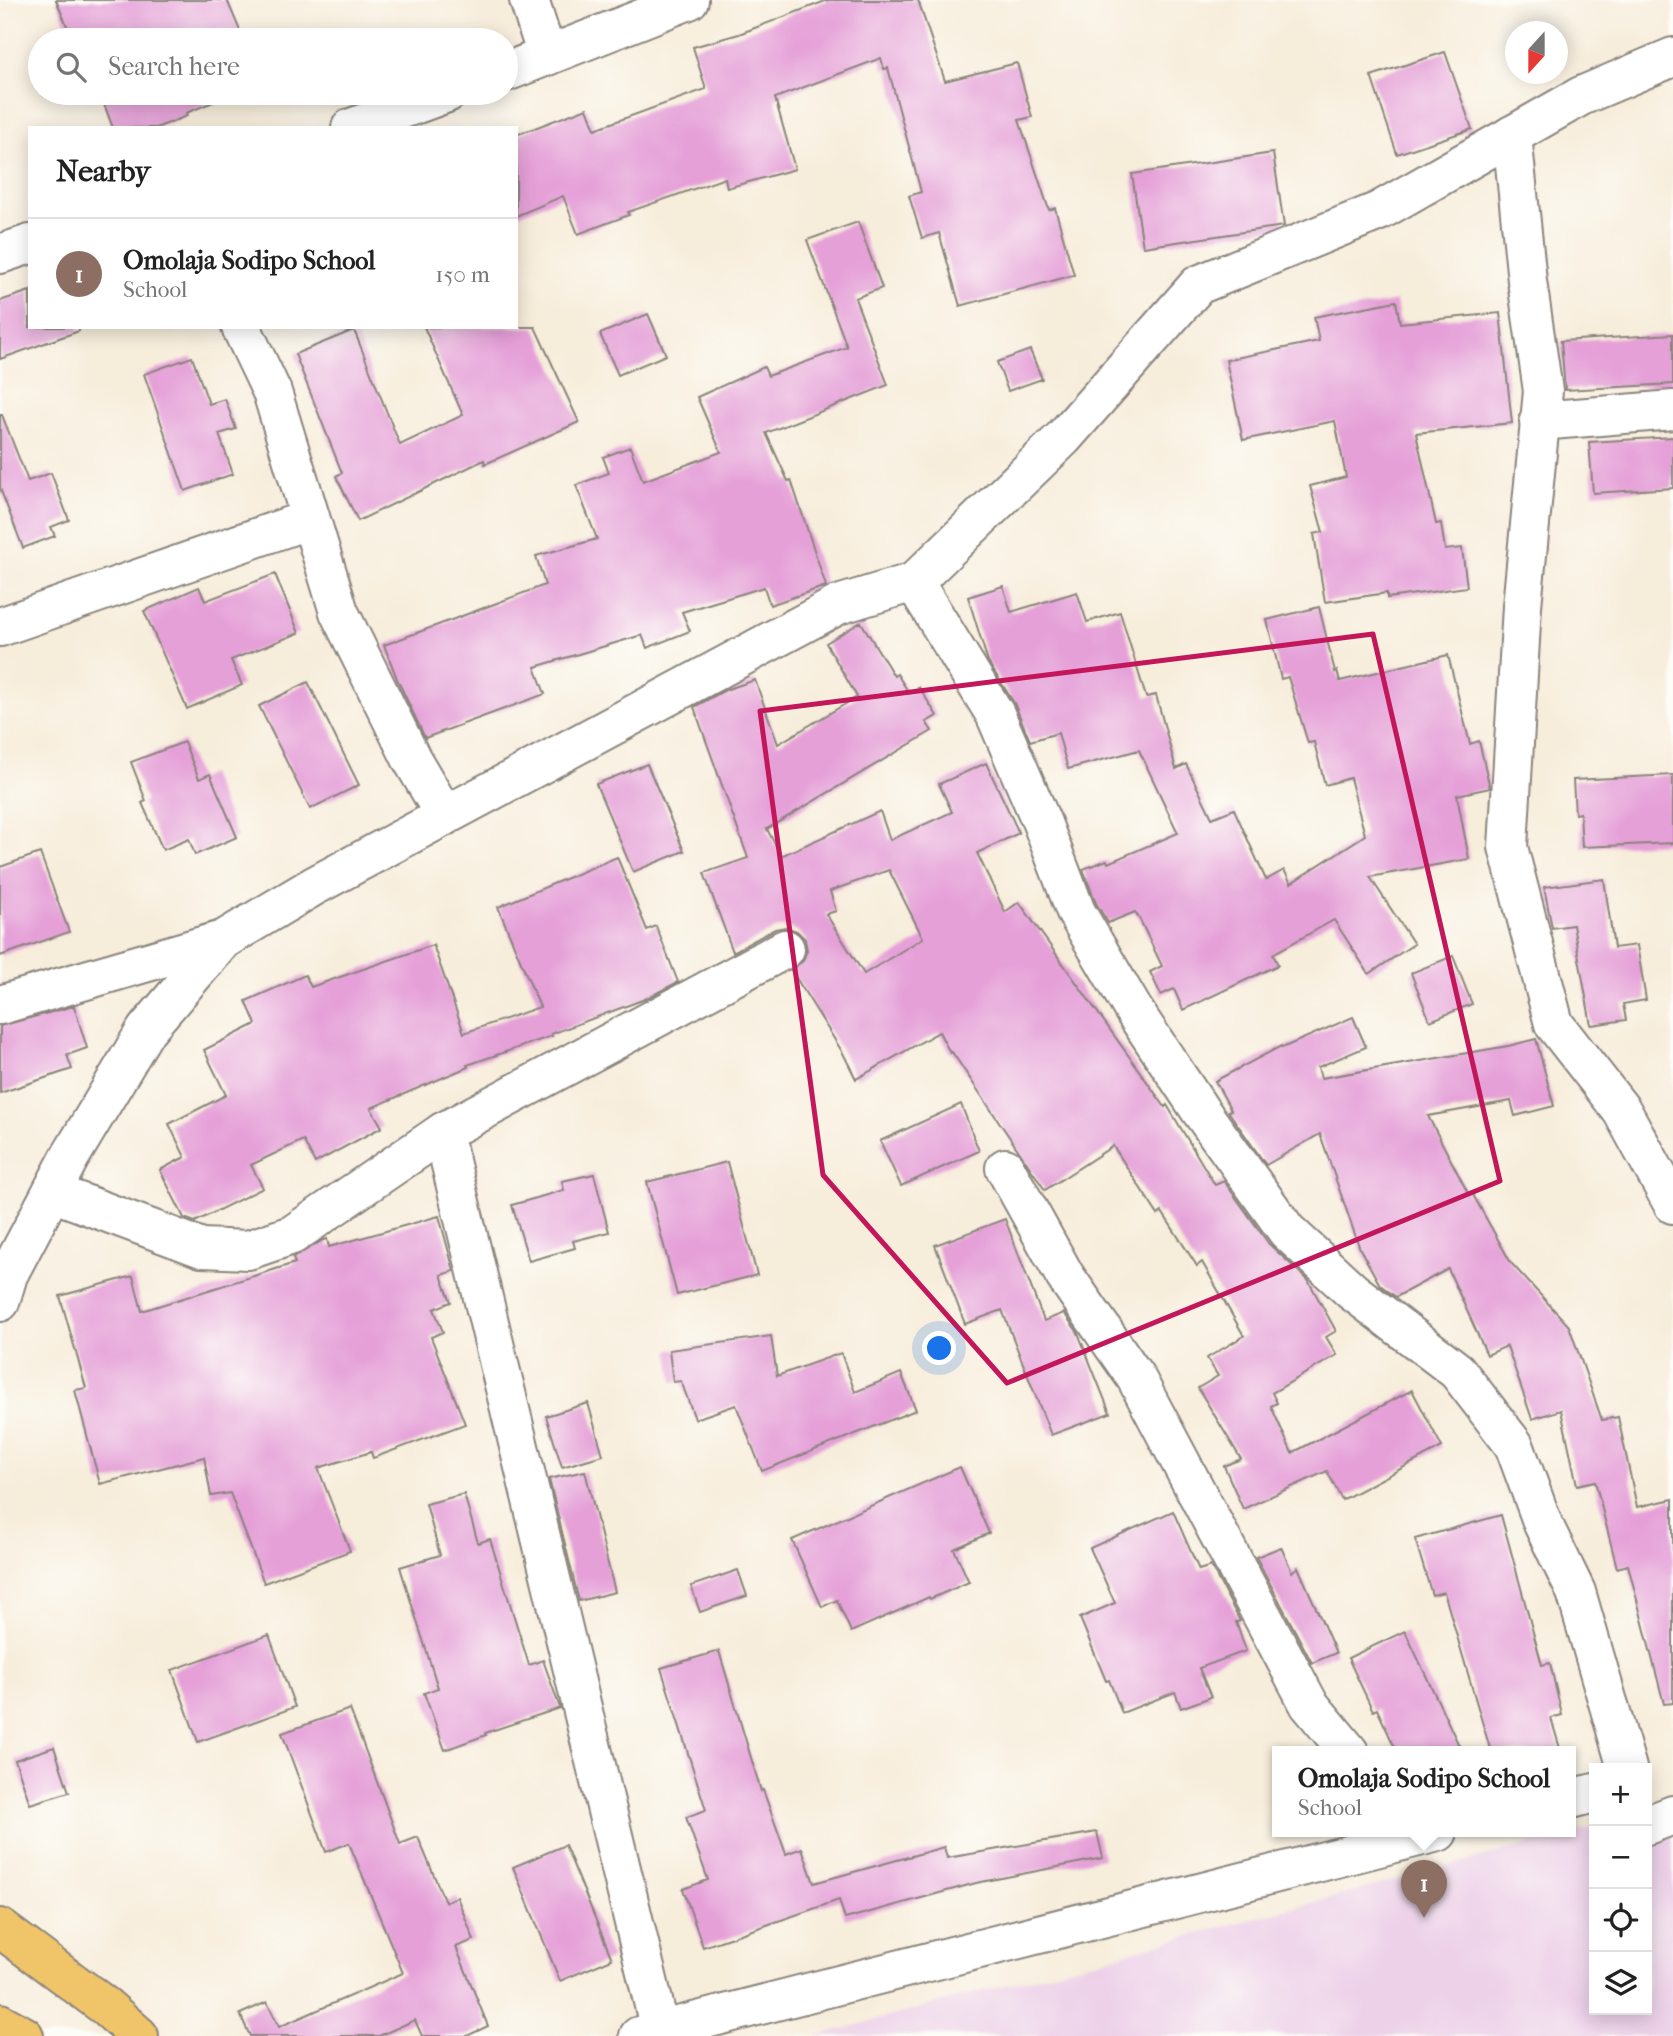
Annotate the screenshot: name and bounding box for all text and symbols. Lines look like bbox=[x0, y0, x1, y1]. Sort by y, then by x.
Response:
north arrow bbox=[1505, 21, 1568, 84]
search box bbox=[28, 28, 518, 105]
icon: search bbox=[52, 48, 90, 86]
text: Search here bbox=[108, 51, 240, 82]
text: Nearby bbox=[56, 154, 151, 189]
text: Omolaja Sodipo School bbox=[123, 245, 376, 276]
text: 1 bbox=[75, 261, 83, 288]
text: 150 m bbox=[435, 261, 490, 288]
text: School bbox=[123, 276, 187, 303]
your location bbox=[922, 1331, 956, 1365]
popup bbox=[1272, 1746, 1576, 1837]
text: Omolaja Sodipo School bbox=[1298, 1763, 1550, 1794]
map controls bbox=[1589, 1763, 1652, 2015]
button: + bbox=[1589, 1763, 1652, 1826]
text: School bbox=[1298, 1794, 1362, 1821]
button: − bbox=[1589, 1826, 1652, 1889]
pin: 1 bbox=[1401, 1860, 1447, 1918]
button: locate bbox=[1589, 1889, 1652, 1952]
button: layers bbox=[1589, 1952, 1652, 2015]

